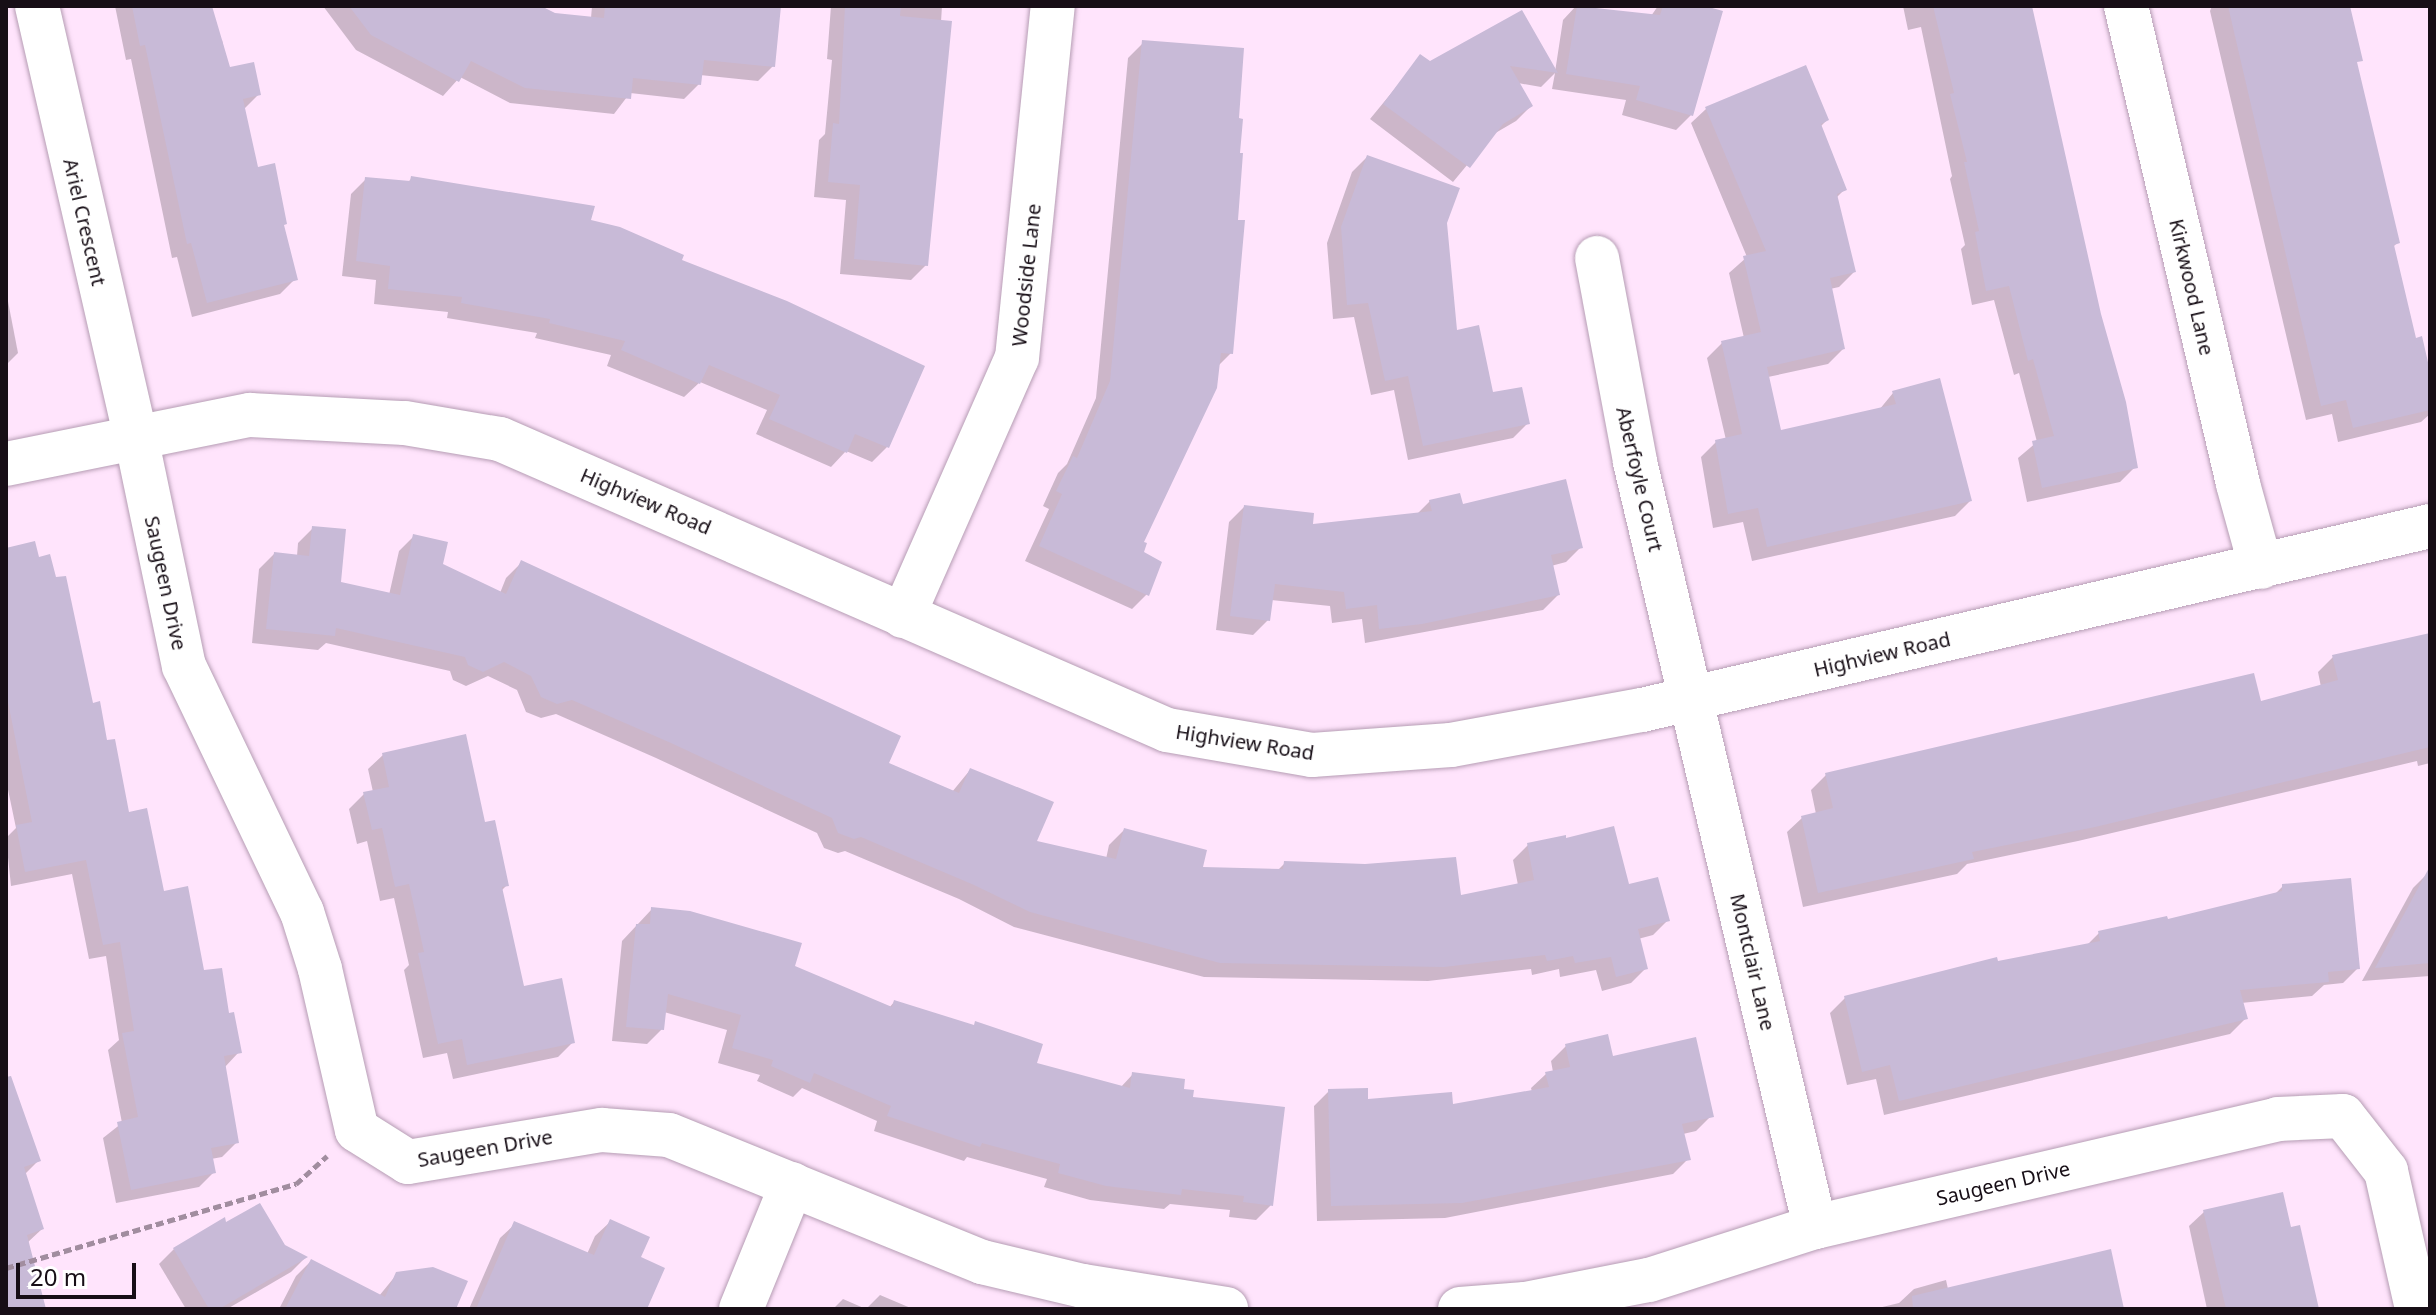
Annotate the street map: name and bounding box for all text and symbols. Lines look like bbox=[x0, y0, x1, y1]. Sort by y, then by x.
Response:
street label: Ariel Crescent bbox=[59, 156, 111, 288]
street label: Woodside Lane bbox=[1007, 202, 1045, 348]
street label: Kirkwood Lane bbox=[2165, 216, 2219, 358]
street label: Aberfoyle Court bbox=[1612, 404, 1668, 554]
street label: Highview Road bbox=[577, 463, 715, 539]
street label: Saugeen Drive bbox=[140, 514, 192, 652]
street label: Highview Road bbox=[1811, 627, 1953, 681]
street label: Highview Road bbox=[1174, 719, 1316, 765]
street label: Montclair Lane bbox=[1726, 891, 1780, 1033]
street label: Saugeen Drive bbox=[416, 1124, 554, 1172]
street label: Saugeen Drive bbox=[1934, 1156, 2072, 1210]
scale bar bbox=[20, 1247, 140, 1297]
text: 20 m bbox=[30, 1260, 86, 1293]

